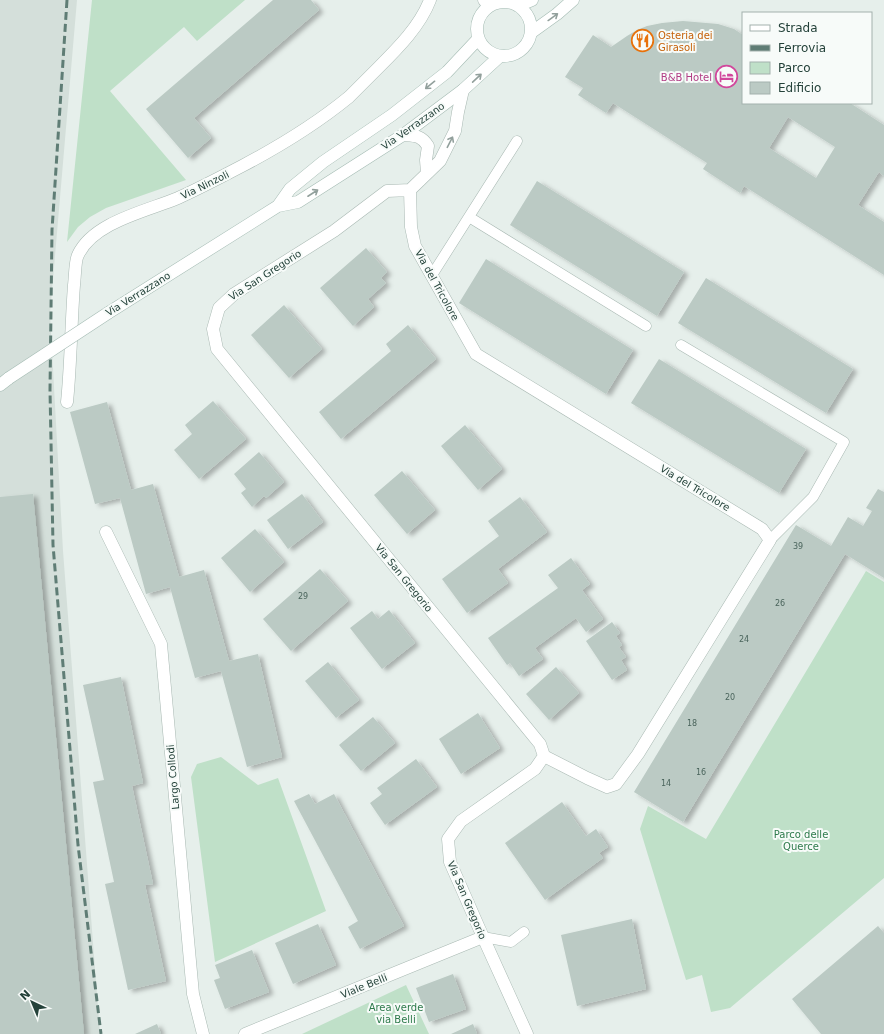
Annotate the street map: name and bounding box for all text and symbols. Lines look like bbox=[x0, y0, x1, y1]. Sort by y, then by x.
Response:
legend bbox=[742, 12, 872, 104]
one-way arrow bbox=[547, 13, 558, 21]
text: Strada bbox=[778, 21, 818, 35]
restaurant icon: Osteria dei Girasoli bbox=[630, 28, 656, 54]
place label: Osteria dei Girasoli bbox=[658, 30, 713, 53]
text: Ferrovia bbox=[778, 41, 826, 55]
text: Parco bbox=[778, 61, 811, 75]
hotel icon: B&B Hotel bbox=[714, 64, 740, 90]
place label: B&B Hotel bbox=[661, 72, 712, 83]
one-way arrow bbox=[472, 73, 482, 82]
one-way arrow bbox=[424, 81, 435, 89]
text: Edificio bbox=[778, 81, 821, 95]
street label: Via Verrazzano bbox=[379, 100, 447, 152]
one-way arrow bbox=[446, 136, 454, 148]
street label: Via Ninzoli bbox=[179, 169, 231, 201]
one-way arrow bbox=[308, 188, 319, 197]
street label: Via San Gregorio bbox=[227, 248, 303, 302]
street label: Via del Tricolore bbox=[413, 248, 461, 322]
street label: Via Verrazzano bbox=[104, 270, 172, 318]
street label: Via del Tricolore bbox=[658, 463, 732, 513]
street label: Via San Gregorio bbox=[373, 542, 435, 614]
house number: 39 bbox=[793, 542, 803, 551]
house number: 29 bbox=[298, 592, 308, 601]
house number: 26 bbox=[775, 599, 785, 608]
house number: 24 bbox=[739, 635, 749, 644]
house number: 20 bbox=[725, 693, 735, 702]
house number: 18 bbox=[687, 719, 697, 728]
street label: Largo Collodi bbox=[165, 744, 181, 810]
house number: 16 bbox=[696, 768, 706, 777]
house number: 14 bbox=[661, 779, 671, 788]
park label: Parco delle Querce bbox=[774, 829, 828, 852]
street label: Via San Gregorio bbox=[446, 859, 488, 941]
street label: Viale Belli bbox=[339, 972, 389, 1000]
north arrow bbox=[12, 982, 52, 1022]
text: N bbox=[18, 987, 33, 1003]
park label: Area verde via Belli bbox=[369, 1002, 423, 1025]

